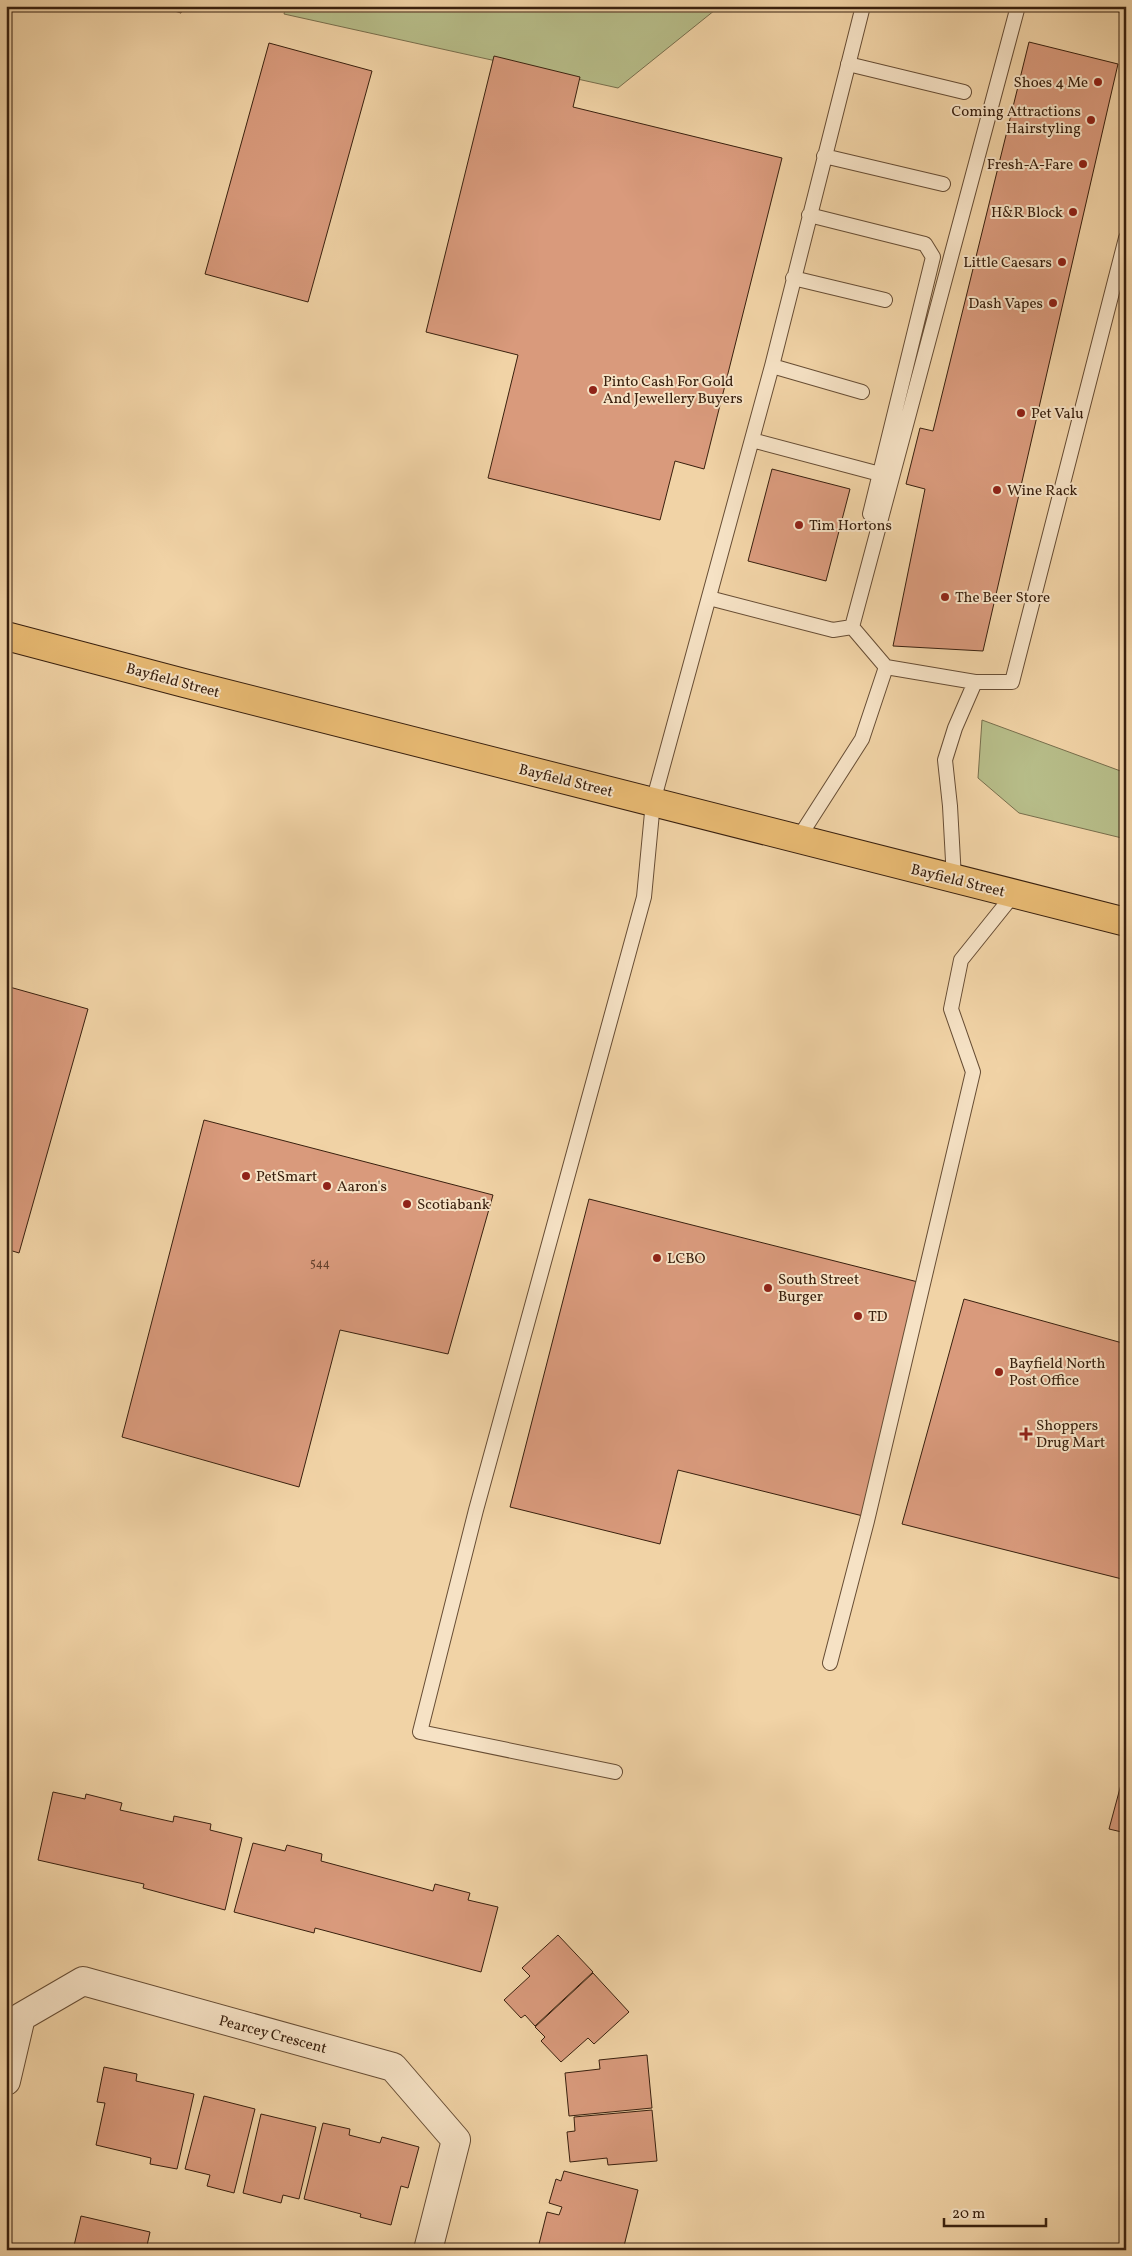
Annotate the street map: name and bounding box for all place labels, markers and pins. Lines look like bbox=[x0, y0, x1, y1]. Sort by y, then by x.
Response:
place label: Shoes 4 Me bbox=[1014, 73, 1088, 94]
marker: Shoes 4 Me bbox=[1092, 76, 1104, 88]
place label: Coming Attractions Hairstyling bbox=[952, 102, 1081, 140]
marker: Coming Attractions Hairstyling bbox=[1085, 114, 1097, 126]
place label: Fresh-A-Fare bbox=[987, 155, 1073, 176]
marker: Fresh-A-Fare bbox=[1077, 158, 1089, 170]
place label: H&R Block bbox=[991, 203, 1063, 224]
marker: H&R Block bbox=[1067, 206, 1079, 218]
place label: Little Caesars bbox=[963, 253, 1052, 274]
marker: Little Caesars bbox=[1056, 256, 1068, 268]
place label: Dash Vapes bbox=[968, 294, 1043, 315]
marker: Dash Vapes bbox=[1047, 297, 1059, 309]
place label: Pinto Cash For Gold And Jewellery Buyers bbox=[603, 372, 743, 410]
marker: Pinto Cash For Gold And Jewellery Buyers bbox=[587, 384, 599, 396]
place label: Pet Valu bbox=[1031, 404, 1084, 425]
marker: Pet Valu bbox=[1015, 407, 1027, 419]
place label: Wine Rack bbox=[1007, 481, 1077, 502]
marker: Wine Rack bbox=[991, 484, 1003, 496]
place label: Tim Hortons bbox=[809, 516, 892, 537]
marker: Tim Hortons bbox=[793, 519, 805, 531]
place label: The Beer Store bbox=[955, 588, 1050, 609]
marker: The Beer Store bbox=[939, 591, 951, 603]
place label: PetSmart bbox=[256, 1167, 317, 1188]
marker: PetSmart bbox=[240, 1170, 252, 1182]
place label: Aaron's bbox=[337, 1177, 387, 1198]
marker: Aaron's bbox=[321, 1180, 333, 1192]
place label: Scotiabank bbox=[417, 1195, 490, 1216]
marker: Scotiabank bbox=[401, 1198, 413, 1210]
place label: LCBO bbox=[667, 1249, 706, 1270]
marker: LCBO bbox=[651, 1252, 663, 1264]
place label: South Street Burger bbox=[778, 1270, 859, 1308]
marker: South Street Burger bbox=[762, 1282, 774, 1294]
place label: TD bbox=[868, 1307, 887, 1328]
marker: TD bbox=[852, 1310, 864, 1322]
place label: Bayfield North Post Office bbox=[1009, 1354, 1106, 1392]
marker: Bayfield North Post Office bbox=[993, 1366, 1005, 1378]
place label: Shoppers Drug Mart bbox=[1036, 1416, 1105, 1454]
marker: Shoppers Drug Mart bbox=[1020, 1428, 1032, 1440]

